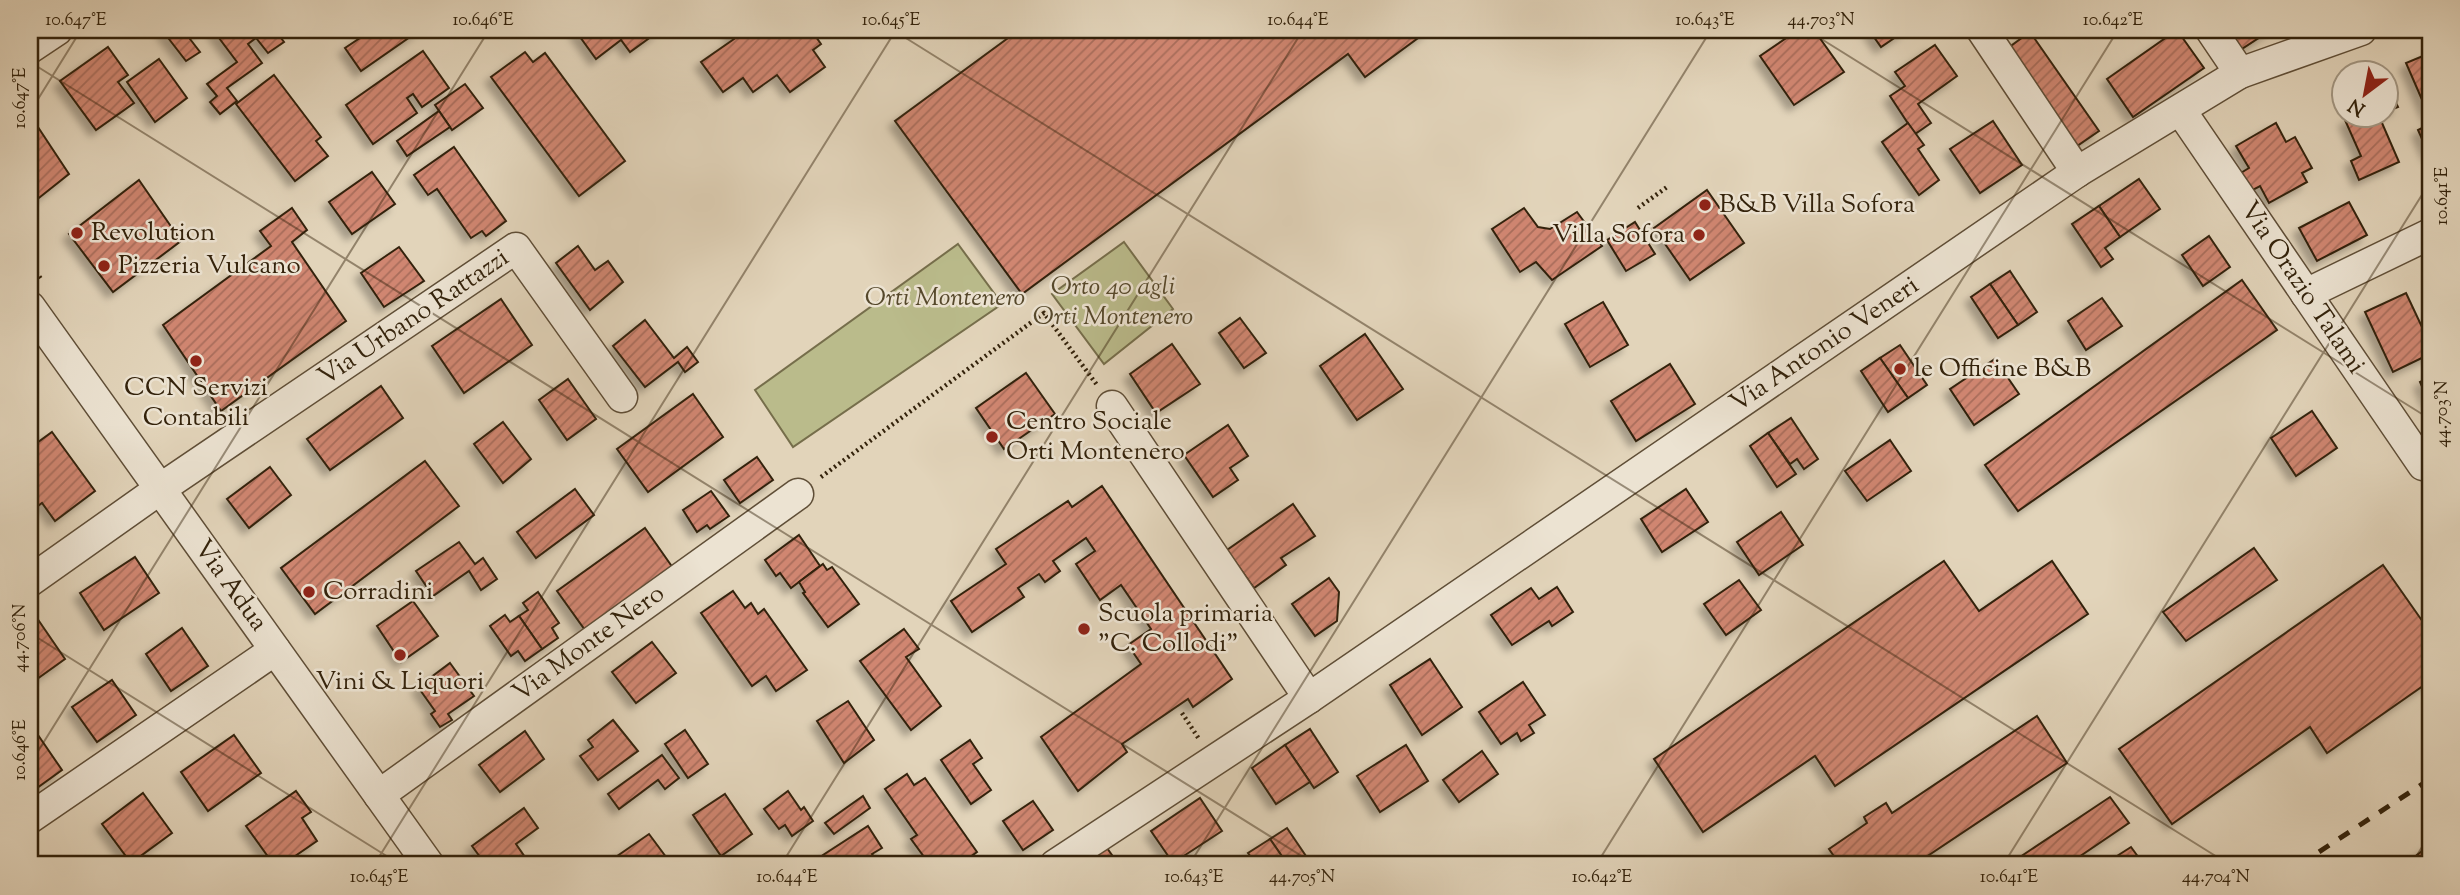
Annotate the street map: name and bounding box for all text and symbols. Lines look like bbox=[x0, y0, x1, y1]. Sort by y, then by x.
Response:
text: 10.647°E bbox=[45, 8, 107, 34]
text: 10.646°E bbox=[452, 8, 514, 34]
text: 10.645°E bbox=[862, 8, 920, 34]
text: 10.644°E bbox=[1267, 8, 1329, 34]
text: 10.643°E bbox=[1675, 8, 1735, 34]
text: 44.703°N bbox=[1787, 8, 1855, 34]
text: 10.642°E bbox=[2083, 8, 2143, 34]
north arrow bbox=[2330, 60, 2400, 130]
text: 10.647°E bbox=[8, 67, 34, 129]
text: N bbox=[2344, 91, 2371, 122]
text: 10.641°E bbox=[2430, 167, 2456, 225]
place label: B&B Villa Sofora bbox=[1719, 187, 1915, 224]
street label: Via Orazio Talami bbox=[2230, 194, 2374, 382]
marker: B&B Villa Sofora bbox=[1697, 197, 1713, 213]
place label: Revolution bbox=[91, 215, 215, 252]
place label: Villa Sofora bbox=[1552, 217, 1685, 254]
marker: Revolution bbox=[69, 225, 85, 241]
marker: Villa Sofora bbox=[1691, 227, 1707, 243]
street label: Via Urbano Rattazzi bbox=[311, 240, 517, 396]
place label: Pizzeria Vulcano bbox=[118, 248, 301, 285]
marker: Pizzeria Vulcano bbox=[96, 258, 112, 274]
street label: Via Antonio Veneri bbox=[1723, 268, 1927, 422]
park label: Orto 40 agli Orti Montenero bbox=[1033, 269, 1193, 336]
park label: Orti Montenero bbox=[865, 280, 1025, 317]
place label: le Officine B&B bbox=[1914, 351, 2091, 388]
marker: CCN Servizi Contabili bbox=[188, 353, 204, 369]
marker: le Officine B&B bbox=[1892, 361, 1908, 377]
place label: CCN Servizi Contabili bbox=[124, 370, 268, 437]
text: 44.703°N bbox=[2430, 380, 2456, 448]
place label: Centro Sociale Orti Montenero bbox=[1006, 404, 1185, 471]
marker: Centro Sociale Orti Montenero bbox=[984, 429, 1000, 445]
street label: Via Adua bbox=[184, 532, 276, 640]
place label: Corradini bbox=[323, 574, 433, 611]
street label: Via Monte Nero bbox=[505, 576, 673, 712]
marker: Corradini bbox=[301, 584, 317, 600]
place label: Scuola primaria "C. Collodi" bbox=[1098, 596, 1273, 663]
text: 44.706°N bbox=[8, 604, 34, 672]
marker: Scuola primaria "C. Collodi" bbox=[1076, 621, 1092, 637]
marker: Vini & Liquori bbox=[392, 647, 408, 663]
place label: Vini & Liquori bbox=[316, 664, 484, 701]
text: 10.646°E bbox=[8, 719, 34, 781]
text: 10.645°E bbox=[350, 865, 408, 891]
text: 10.644°E bbox=[756, 865, 818, 891]
text: 10.643°E bbox=[1164, 865, 1224, 891]
text: 44.705°N bbox=[1269, 865, 1335, 891]
text: 10.642°E bbox=[1572, 865, 1632, 891]
text: 10.641°E bbox=[1980, 865, 2038, 891]
text: 44.704°N bbox=[2182, 865, 2250, 891]

